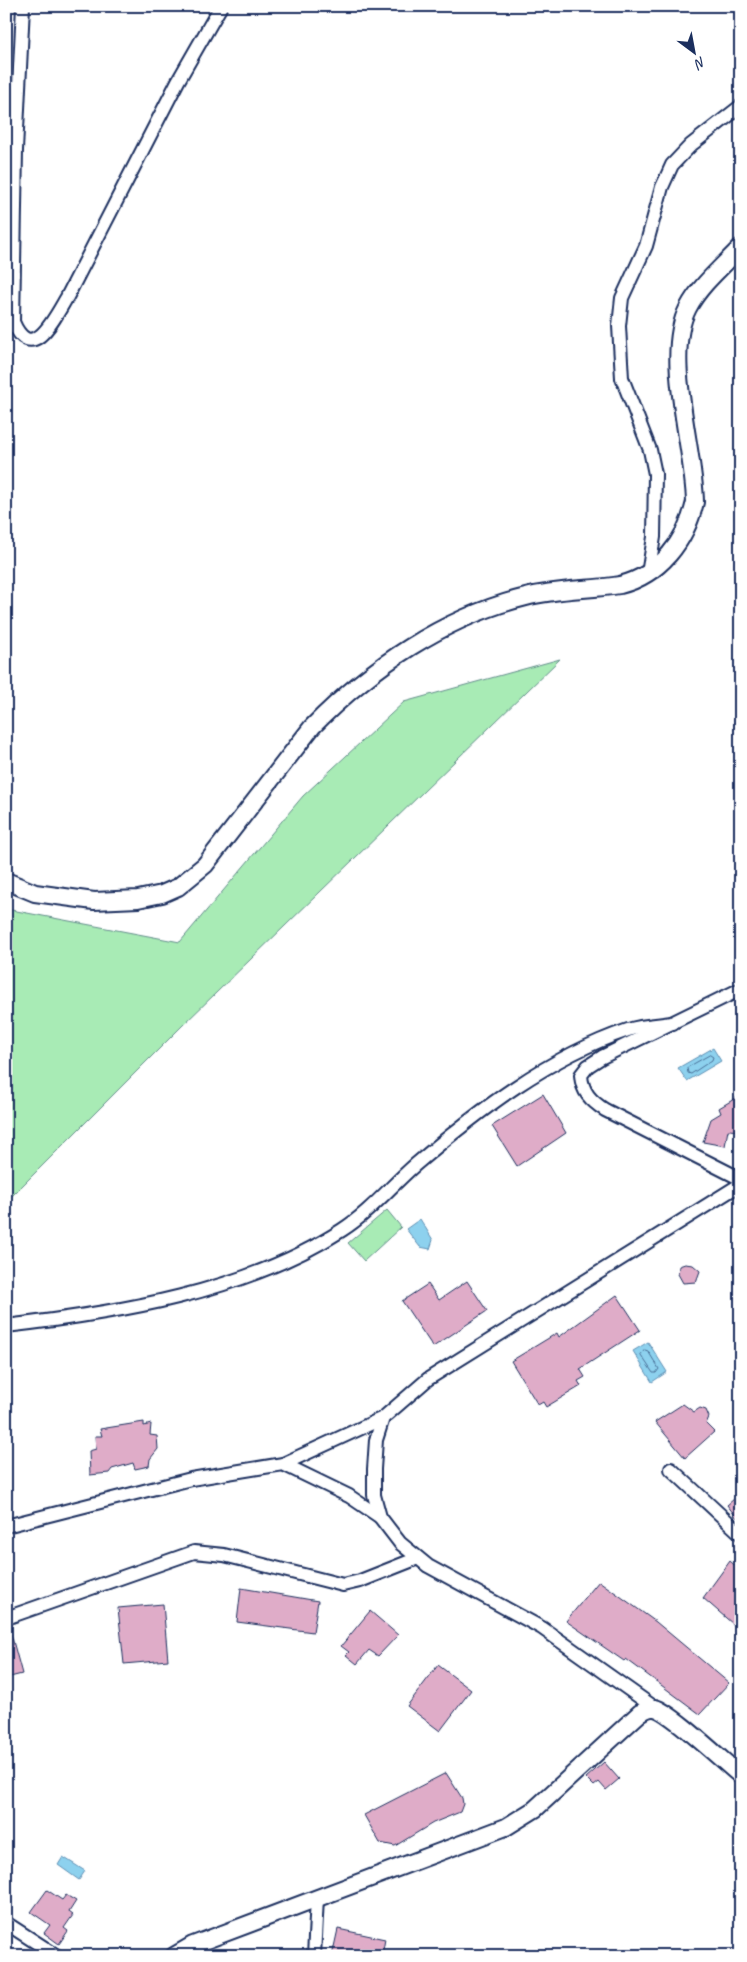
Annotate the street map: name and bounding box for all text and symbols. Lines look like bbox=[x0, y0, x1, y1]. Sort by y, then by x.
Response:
north arrow bbox=[670, 28, 720, 78]
text: N bbox=[690, 53, 709, 73]

